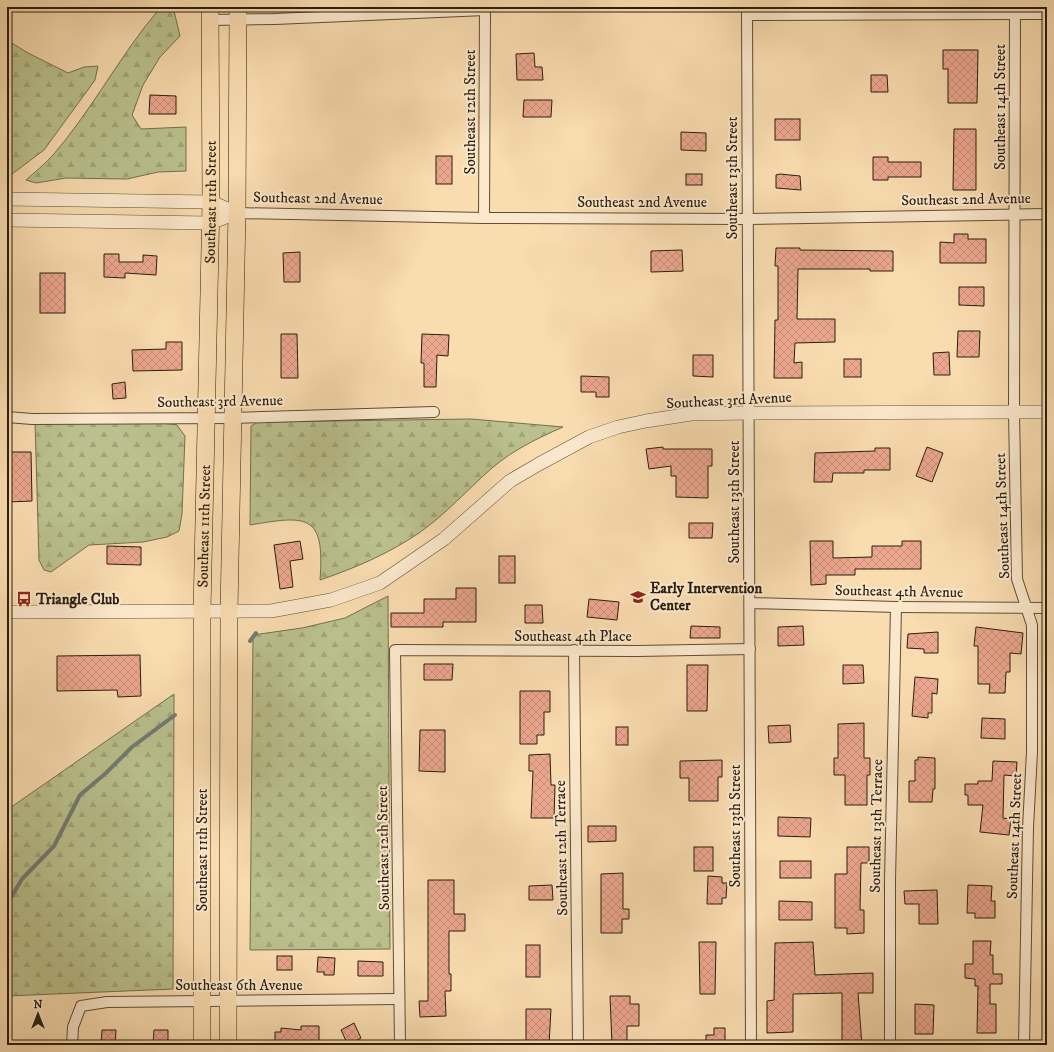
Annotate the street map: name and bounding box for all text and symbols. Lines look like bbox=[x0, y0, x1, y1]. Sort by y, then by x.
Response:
street label: Southeast 14th Street bbox=[991, 44, 1010, 170]
street label: Southeast 12th Street bbox=[461, 49, 480, 174]
street label: Southeast 13th Street bbox=[723, 116, 742, 240]
street label: Southeast 11th Street bbox=[201, 140, 221, 264]
street label: Southeast 2nd Avenue bbox=[253, 188, 383, 209]
street label: Southeast 2nd Avenue bbox=[901, 189, 1031, 210]
street label: Southeast 2nd Avenue bbox=[577, 193, 707, 212]
street label: Southeast 3rd Avenue bbox=[666, 388, 792, 413]
street label: Southeast 3rd Avenue bbox=[157, 391, 283, 412]
street label: Southeast 13th Street bbox=[725, 440, 744, 564]
street label: Southeast 14th Street bbox=[991, 452, 1014, 579]
street label: Southeast 11th Street bbox=[194, 464, 215, 588]
place label: Early Intervention Center bbox=[650, 579, 762, 615]
street label: Southeast 4th Avenue bbox=[835, 581, 963, 602]
school or university icon: Early Intervention Center bbox=[629, 588, 647, 606]
bus stop icon: Triangle Club bbox=[15, 590, 33, 608]
place label: Triangle Club bbox=[35, 590, 119, 609]
street label: Southeast 4th Place bbox=[514, 627, 632, 646]
street label: Southeast 13th Terrace bbox=[866, 759, 887, 893]
street label: Southeast 13th Street bbox=[726, 764, 745, 888]
street label: Southeast 14th Street bbox=[1003, 772, 1026, 899]
street label: Southeast 12th Terrace bbox=[551, 780, 572, 916]
street label: Southeast 12th Street bbox=[373, 785, 394, 911]
street label: Southeast 11th Street bbox=[193, 788, 212, 912]
street label: Southeast 6th Avenue bbox=[175, 976, 303, 995]
north arrow bbox=[18, 994, 58, 1034]
text: N bbox=[33, 998, 43, 1012]

